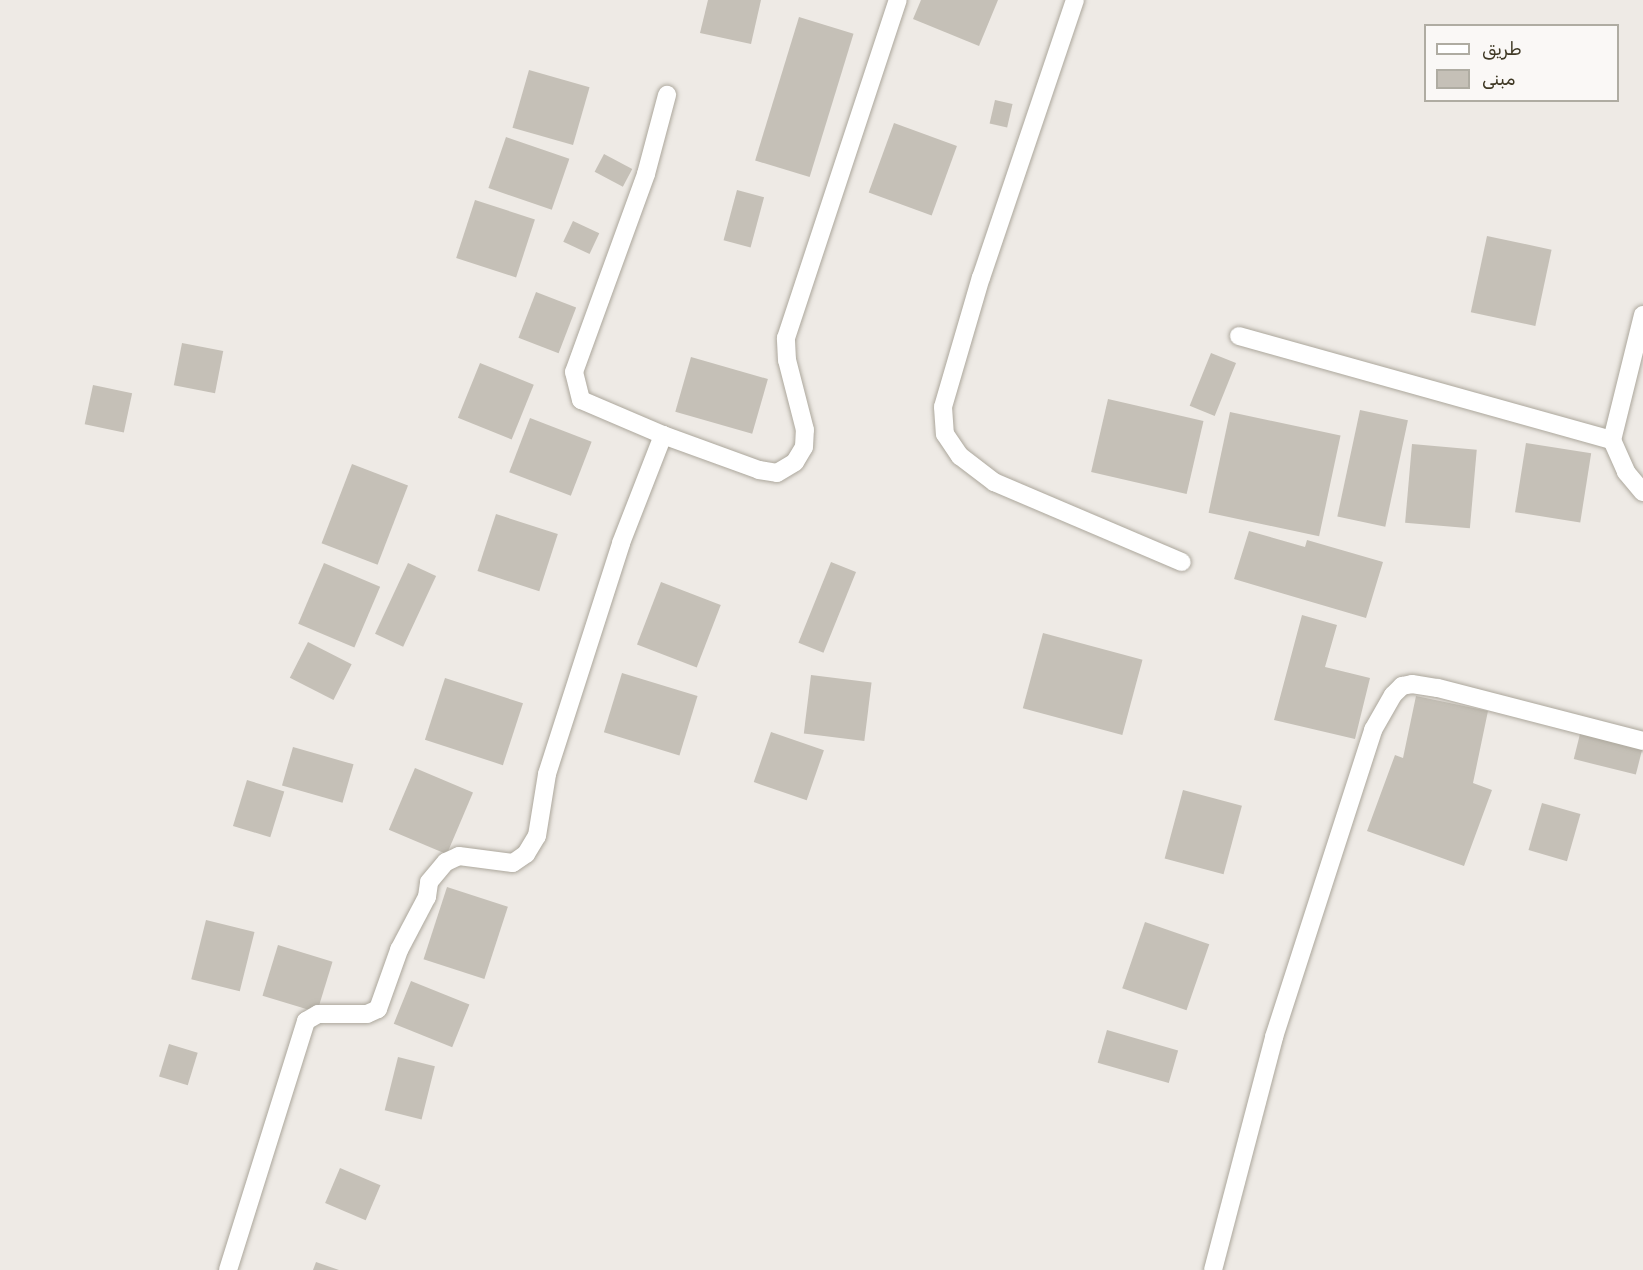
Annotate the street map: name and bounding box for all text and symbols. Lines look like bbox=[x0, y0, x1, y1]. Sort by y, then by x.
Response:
legend bbox=[1424, 24, 1619, 102]
text: طريق bbox=[1482, 38, 1522, 60]
text: مبنى bbox=[1482, 68, 1516, 90]

